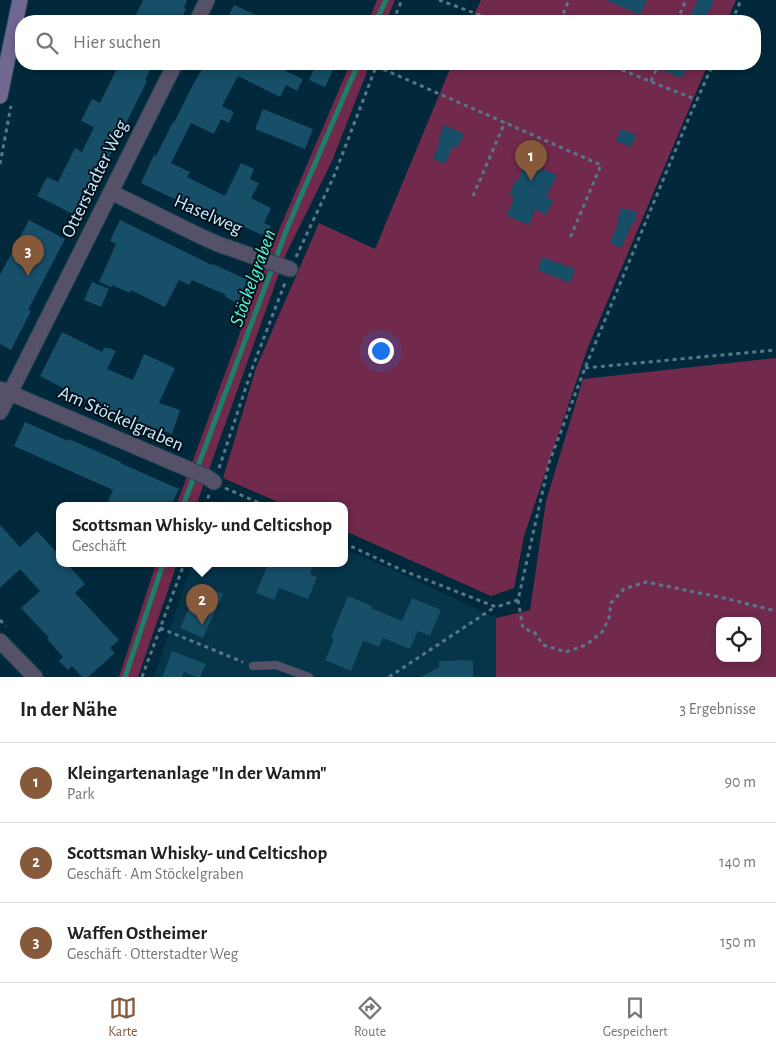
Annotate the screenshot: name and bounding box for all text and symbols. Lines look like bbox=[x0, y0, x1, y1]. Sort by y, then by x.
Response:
search box bbox=[15, 15, 761, 70]
icon: search bbox=[33, 29, 61, 57]
text: Hier suchen bbox=[73, 33, 161, 52]
street label: Otterstadter Weg bbox=[58, 117, 132, 241]
pin: 1 bbox=[515, 140, 547, 181]
street label: Haselweg bbox=[171, 192, 246, 239]
water label: Stöckelgraben bbox=[226, 227, 280, 329]
pin: 3 bbox=[12, 235, 44, 276]
your location bbox=[368, 338, 394, 364]
street label: Am Stöckelgraben bbox=[56, 383, 186, 455]
popup bbox=[56, 502, 348, 567]
text: Scottsman Whisky- und Celticshop bbox=[72, 516, 332, 535]
text: Geschäft bbox=[72, 538, 126, 554]
pin: 2 bbox=[186, 584, 218, 625]
map controls bbox=[716, 617, 761, 662]
button: locate bbox=[716, 617, 761, 662]
text: In der Nähe bbox=[20, 699, 117, 720]
text: 3 Ergebnisse bbox=[679, 701, 756, 717]
text: Kleingartenanlage "In der Wamm" bbox=[67, 764, 327, 783]
text: 1 bbox=[33, 774, 39, 790]
text: 90 m bbox=[725, 774, 756, 790]
text: Park bbox=[67, 786, 95, 802]
text: Scottsman Whisky- und Celticshop bbox=[67, 844, 327, 863]
text: 2 bbox=[32, 854, 40, 870]
text: 140 m bbox=[719, 854, 756, 870]
text: Geschäft · Am Stöckelgraben bbox=[67, 866, 244, 882]
text: Waffen Ostheimer bbox=[67, 924, 207, 943]
text: 3 bbox=[33, 934, 39, 950]
text: 150 m bbox=[720, 934, 756, 950]
text: Geschäft · Otterstadter Weg bbox=[67, 946, 238, 962]
tab: Karte bbox=[108, 994, 137, 1041]
tab: Route bbox=[354, 994, 386, 1041]
tab: Gespeichert bbox=[603, 994, 668, 1041]

